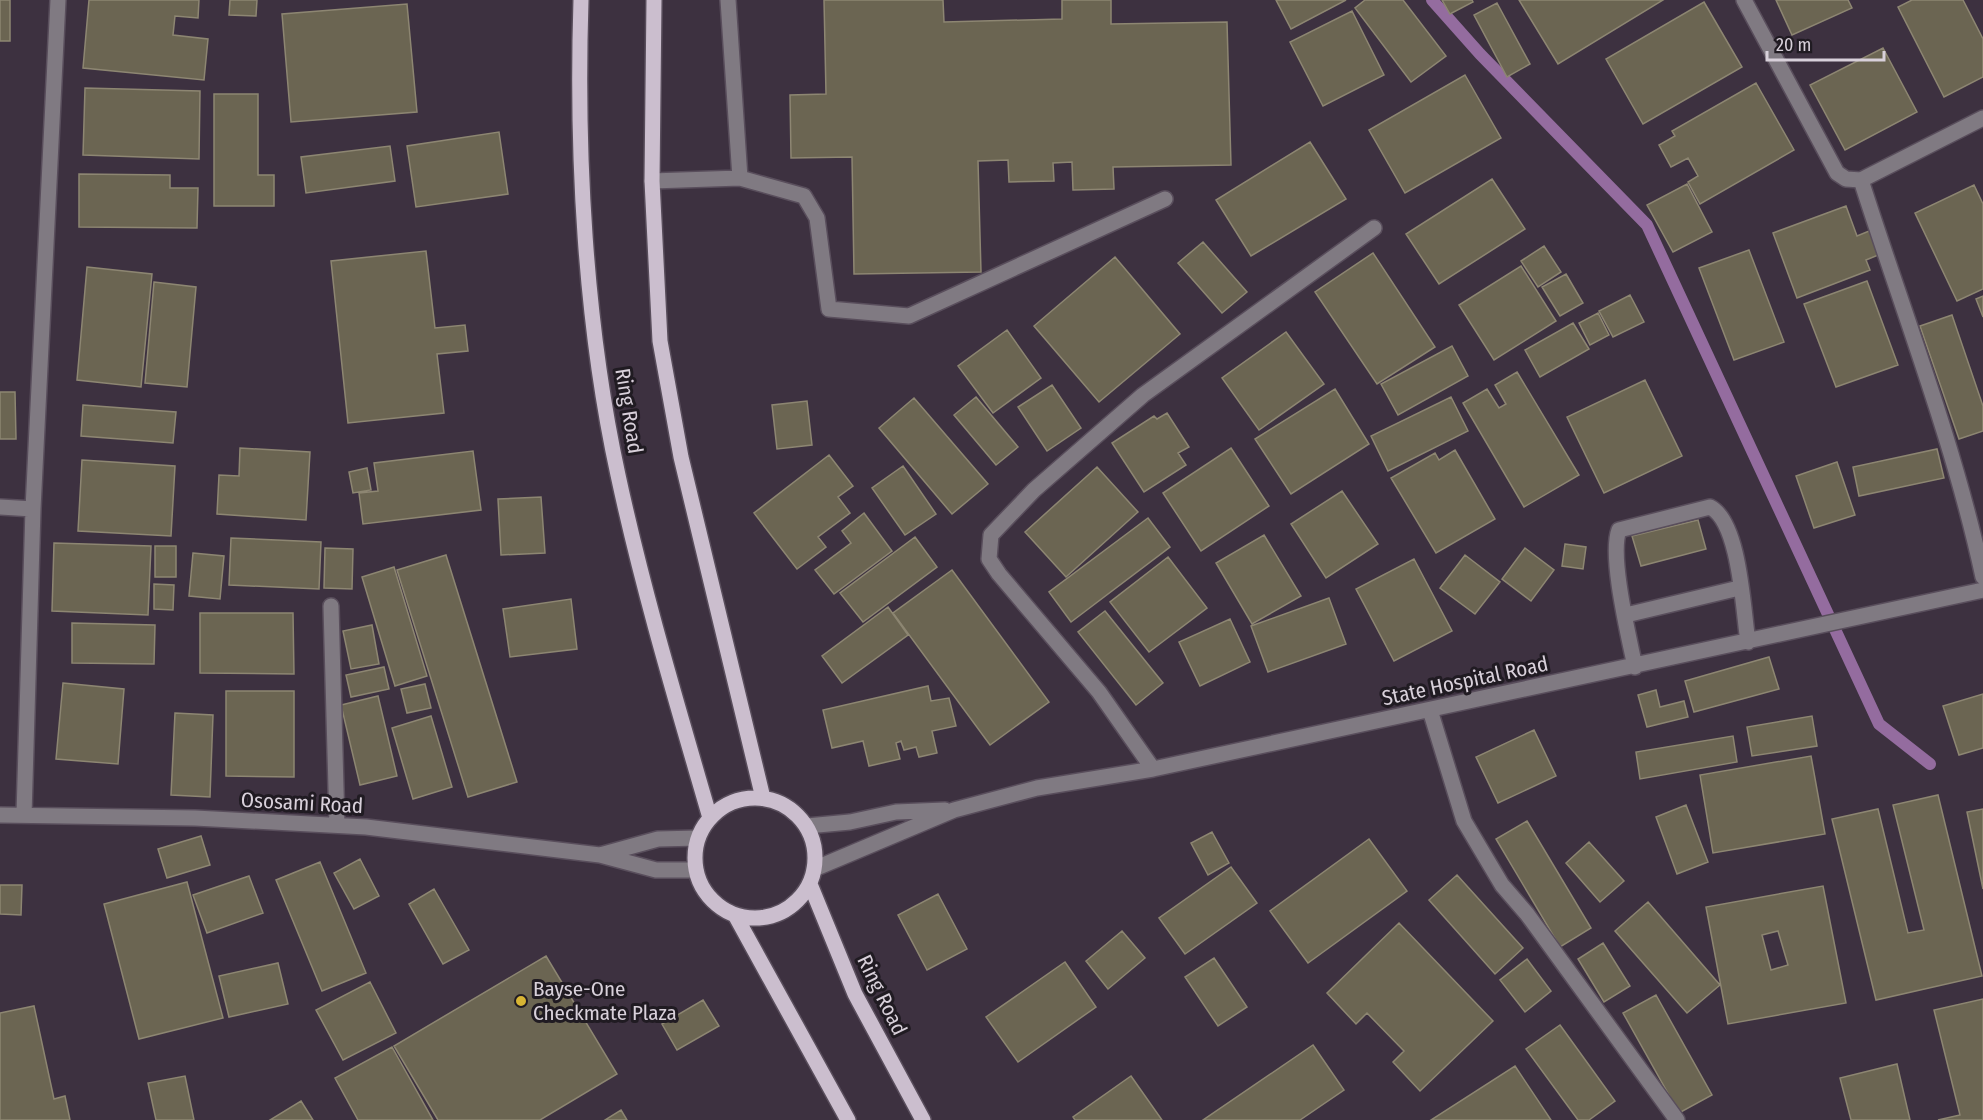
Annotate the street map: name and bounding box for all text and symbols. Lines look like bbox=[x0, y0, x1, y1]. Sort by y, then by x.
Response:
scale bar bbox=[1767, 24, 1884, 62]
text: 20 m bbox=[1776, 34, 1811, 56]
street label: Ring Road bbox=[609, 366, 649, 456]
street label: State Hospital Road bbox=[1379, 651, 1551, 711]
street label: Ososami Road bbox=[240, 787, 364, 819]
street label: Ring Road bbox=[851, 951, 913, 1039]
place label: Bayse-One Checkmate Plaza bbox=[533, 976, 677, 1026]
marker: Bayse-One Checkmate Plaza bbox=[514, 994, 528, 1008]

